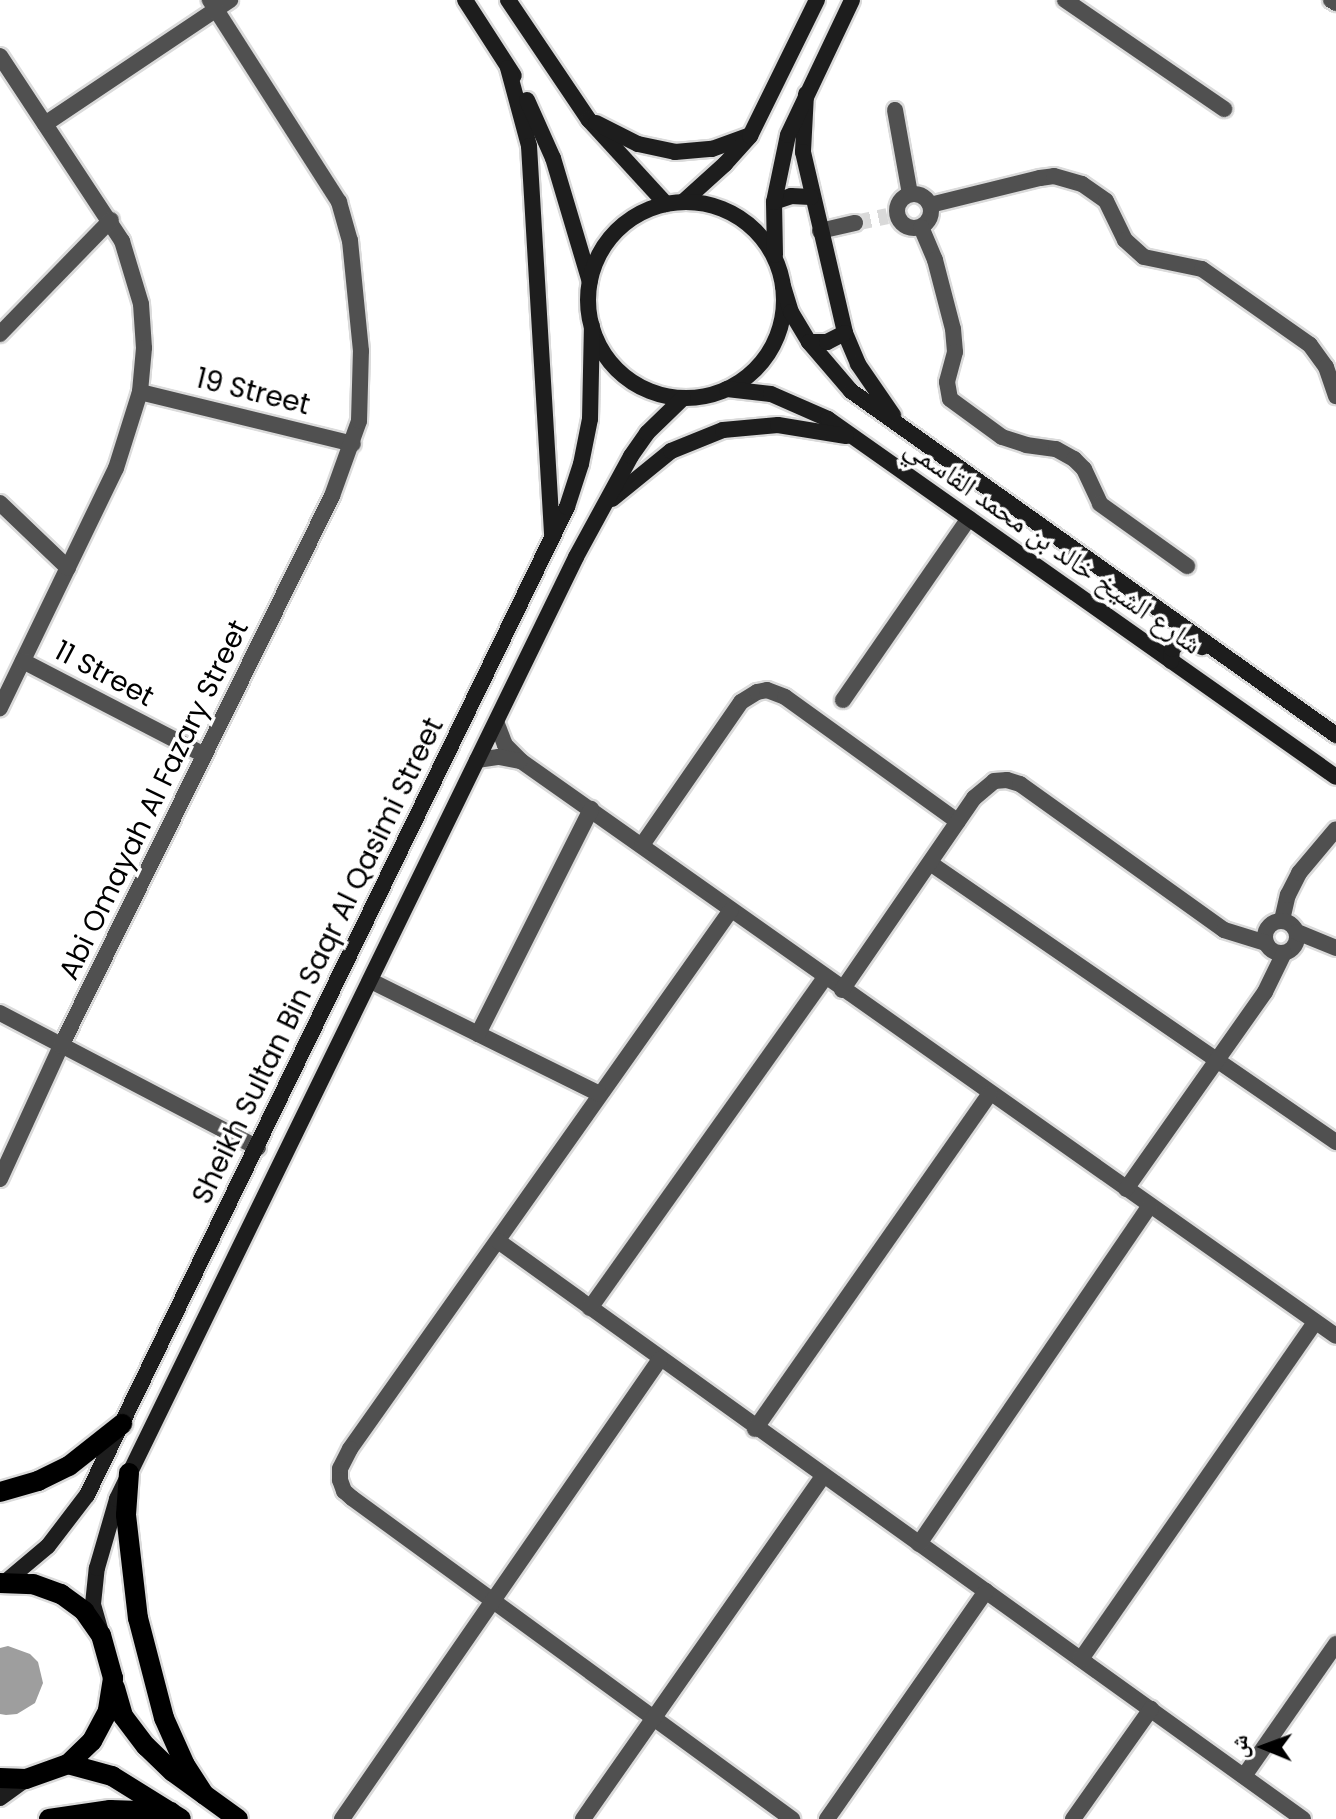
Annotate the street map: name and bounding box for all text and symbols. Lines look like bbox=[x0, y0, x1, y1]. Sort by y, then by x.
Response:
street label: 19 Street bbox=[193, 362, 313, 422]
street label: شارع الشيخ خالد بن محمد القاسمي bbox=[898, 431, 1208, 661]
street label: Abi Omayah Al Fazary Street bbox=[52, 615, 256, 985]
street label: 11 Street bbox=[49, 634, 159, 714]
street label: Sheikh Sultan Bin Saqr Al Qasimi Street bbox=[185, 712, 451, 1210]
north arrow bbox=[1224, 1707, 1304, 1787]
text: ش bbox=[1224, 1735, 1255, 1759]

